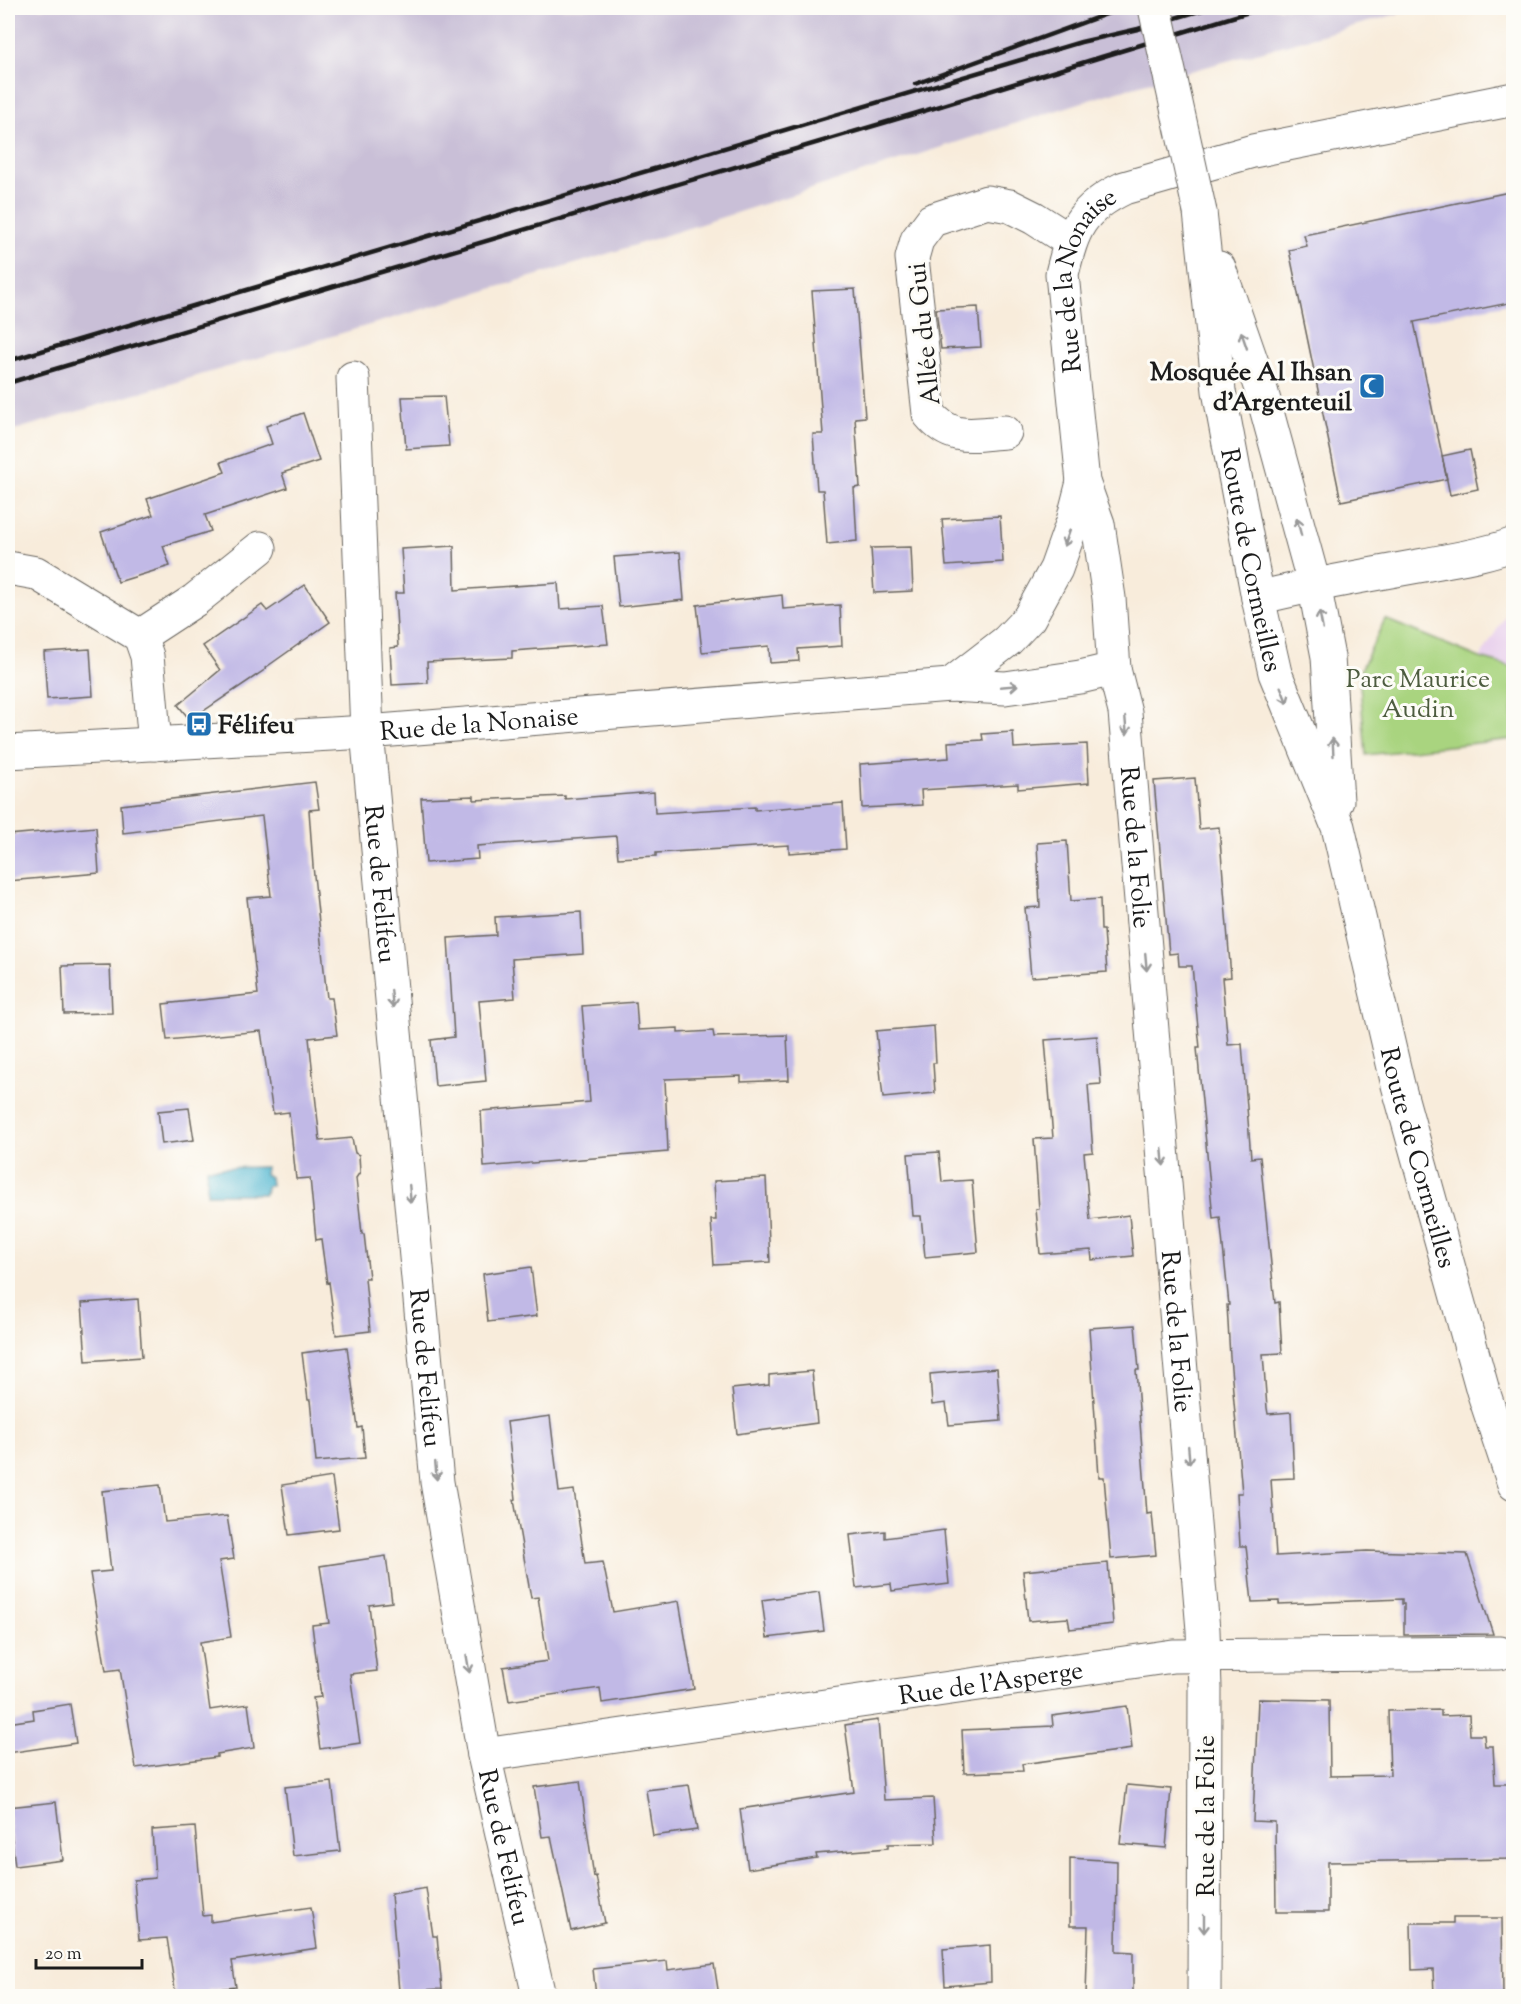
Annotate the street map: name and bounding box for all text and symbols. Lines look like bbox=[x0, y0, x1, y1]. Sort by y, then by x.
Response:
street label: Rue de la Nonaise bbox=[1046, 180, 1124, 375]
street label: Allée du Gui bbox=[900, 260, 951, 407]
one-way arrow bbox=[1238, 331, 1249, 350]
place label: Mosquée Al Ihsan d'Argenteuil bbox=[1150, 355, 1353, 422]
mosque icon: Mosquée Al Ihsan d'Argenteuil bbox=[1357, 371, 1387, 401]
street label: Route de Cormeilles bbox=[1209, 445, 1290, 676]
one-way arrow bbox=[1293, 518, 1304, 537]
one-way arrow bbox=[1061, 528, 1072, 547]
one-way arrow bbox=[1315, 611, 1326, 630]
park label: Parc Maurice Audin bbox=[1346, 662, 1490, 729]
one-way arrow bbox=[998, 680, 1018, 691]
one-way arrow bbox=[1279, 685, 1290, 704]
street label: Rue de la Nonaise bbox=[378, 699, 580, 752]
place label: Félifeu bbox=[218, 708, 294, 745]
bus stop icon: Félifeu bbox=[184, 709, 214, 739]
one-way arrow bbox=[1121, 716, 1132, 736]
one-way arrow bbox=[1328, 738, 1339, 758]
street label: Rue de la Folie bbox=[1109, 765, 1159, 930]
street label: Rue de Felifeu bbox=[353, 803, 405, 965]
one-way arrow bbox=[1141, 952, 1152, 972]
one-way arrow bbox=[387, 989, 398, 1009]
street label: Route de Cormeilles bbox=[1369, 1044, 1464, 1273]
one-way arrow bbox=[1158, 1146, 1169, 1166]
one-way arrow bbox=[405, 1183, 416, 1203]
street label: Rue de la Folie bbox=[1150, 1249, 1200, 1414]
street label: Rue de Felifeu bbox=[398, 1287, 450, 1449]
one-way arrow bbox=[1183, 1445, 1194, 1465]
one-way arrow bbox=[431, 1461, 442, 1481]
one-way arrow bbox=[463, 1653, 474, 1673]
street label: Rue de l'Asperge bbox=[896, 1653, 1086, 1716]
street label: Rue de la Folie bbox=[1189, 1735, 1226, 1897]
street label: Rue de Felifeu bbox=[467, 1766, 538, 1929]
one-way arrow bbox=[1198, 1913, 1210, 1933]
scale bar bbox=[36, 1932, 142, 1970]
text: 20 m bbox=[45, 1942, 82, 1968]

